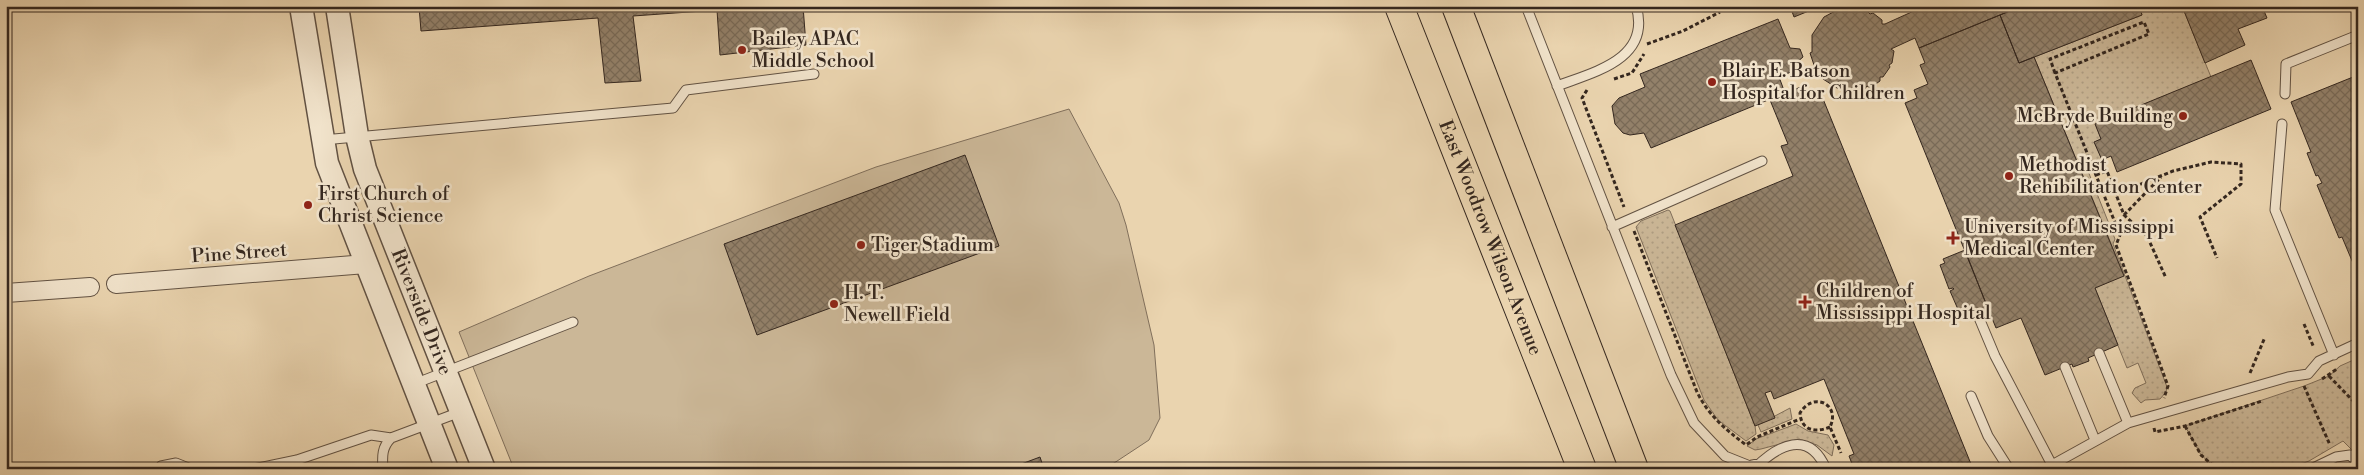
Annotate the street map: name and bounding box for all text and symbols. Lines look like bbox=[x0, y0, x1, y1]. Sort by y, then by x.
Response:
place label: Bailey APAC Middle School bbox=[751, 27, 875, 73]
marker: Bailey APAC Middle School bbox=[736, 44, 748, 56]
place label: Blair E. Batson Hospital for Children bbox=[1721, 59, 1905, 105]
marker: Blair E. Batson Hospital for Children bbox=[1706, 76, 1718, 88]
place label: McBryde Building bbox=[2017, 104, 2173, 128]
marker: McBryde Building bbox=[2177, 110, 2189, 122]
street label: East Woodrow Wilson Avenue bbox=[1433, 117, 1548, 359]
place label: Methodist Rehibilitation Center bbox=[2019, 153, 2202, 199]
marker: Methodist Rehibilitation Center bbox=[2003, 170, 2015, 182]
place label: First Church of Christ Science bbox=[318, 182, 450, 228]
marker: First Church of Christ Science bbox=[302, 199, 314, 211]
place label: University of Mississippi Medical Center bbox=[1964, 215, 2175, 261]
marker: University of Mississippi Medical Center bbox=[1946, 231, 1960, 245]
place label: Tiger Stadium bbox=[871, 233, 994, 257]
street label: Pine Street bbox=[190, 238, 288, 268]
marker: Tiger Stadium bbox=[855, 239, 867, 251]
street label: Riverside Drive bbox=[386, 245, 457, 378]
place label: Children of Mississippi Hospital bbox=[1816, 279, 1991, 325]
place label: H. T. Newell Field bbox=[844, 281, 950, 327]
marker: Children of Mississippi Hospital bbox=[1798, 295, 1812, 309]
marker: H. T. Newell Field bbox=[828, 298, 840, 310]

